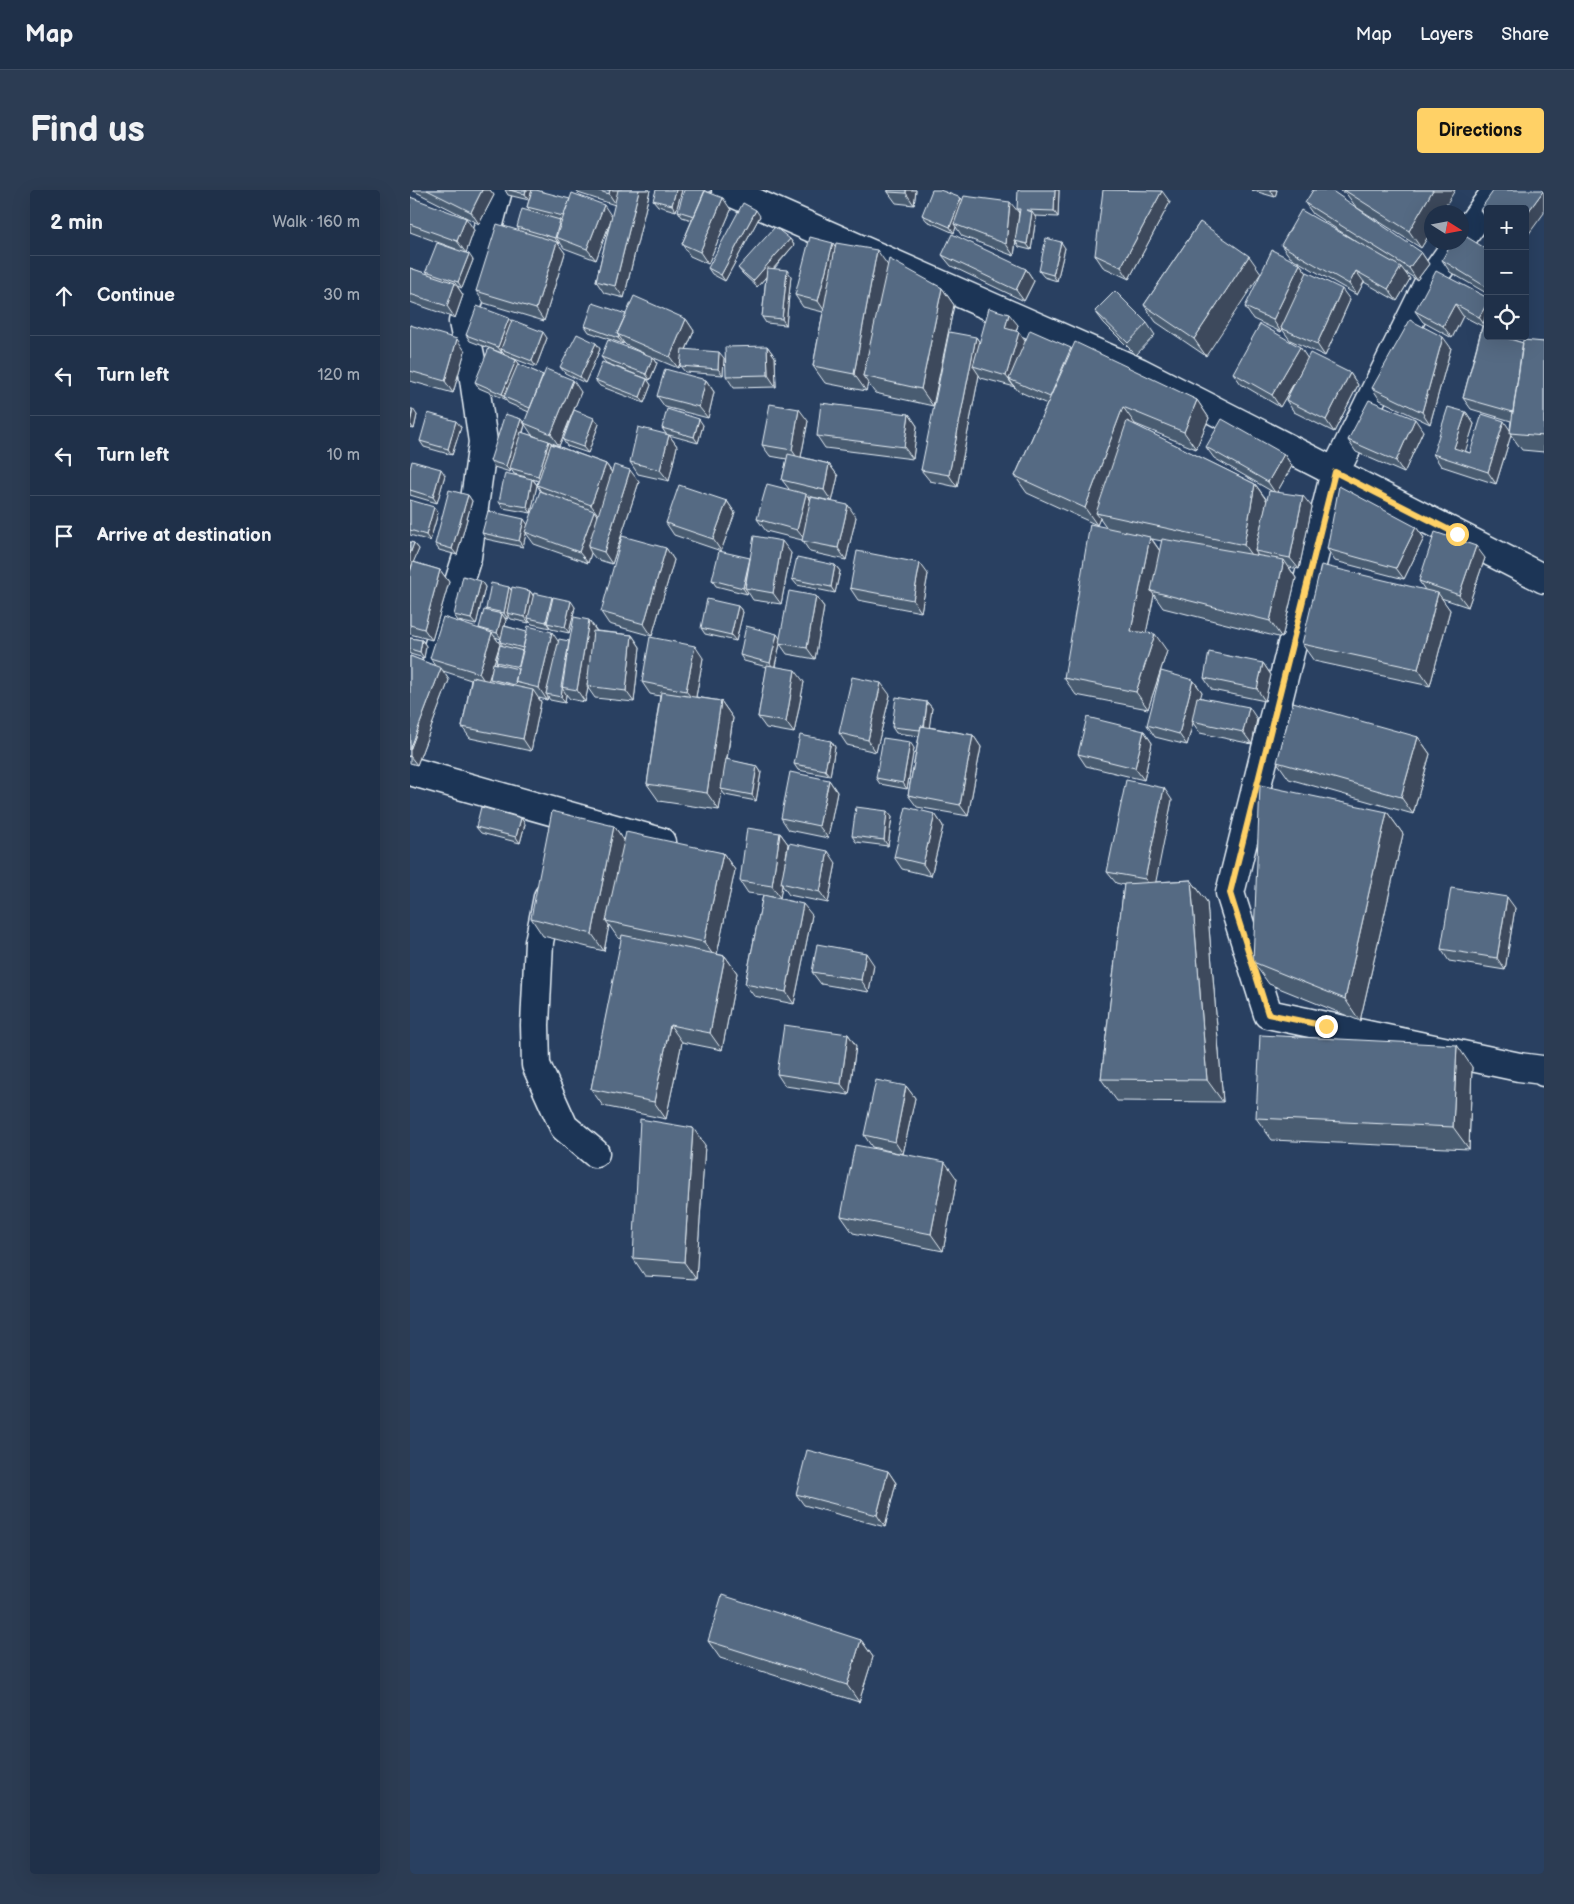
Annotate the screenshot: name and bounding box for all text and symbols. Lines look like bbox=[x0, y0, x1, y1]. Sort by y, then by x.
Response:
text: Map bbox=[25, 20, 73, 49]
text: Map bbox=[1356, 24, 1392, 45]
text: Layers bbox=[1420, 24, 1473, 45]
text: Share bbox=[1501, 24, 1549, 45]
button: Directions bbox=[1417, 108, 1544, 153]
text: Find us bbox=[30, 109, 145, 152]
north arrow bbox=[1424, 205, 1469, 250]
map controls bbox=[1484, 205, 1529, 340]
button: + bbox=[1484, 205, 1529, 250]
text: 2 min bbox=[50, 210, 103, 235]
text: Walk · 160 m bbox=[272, 213, 360, 232]
button: − bbox=[1484, 250, 1529, 295]
icon: ahead bbox=[50, 282, 78, 310]
text: Continue bbox=[97, 284, 175, 307]
text: 30 m bbox=[323, 286, 360, 305]
button: locate bbox=[1484, 295, 1529, 340]
icon: left bbox=[50, 362, 78, 390]
text: Turn left bbox=[97, 364, 169, 387]
text: 120 m bbox=[317, 366, 360, 385]
icon: left bbox=[50, 442, 78, 470]
text: Turn left bbox=[97, 444, 169, 467]
text: 10 m bbox=[327, 446, 360, 465]
icon: arrive bbox=[50, 522, 78, 550]
route start bbox=[1446, 523, 1469, 546]
text: Arrive at destination bbox=[97, 524, 272, 547]
route end bbox=[1315, 1015, 1338, 1038]

